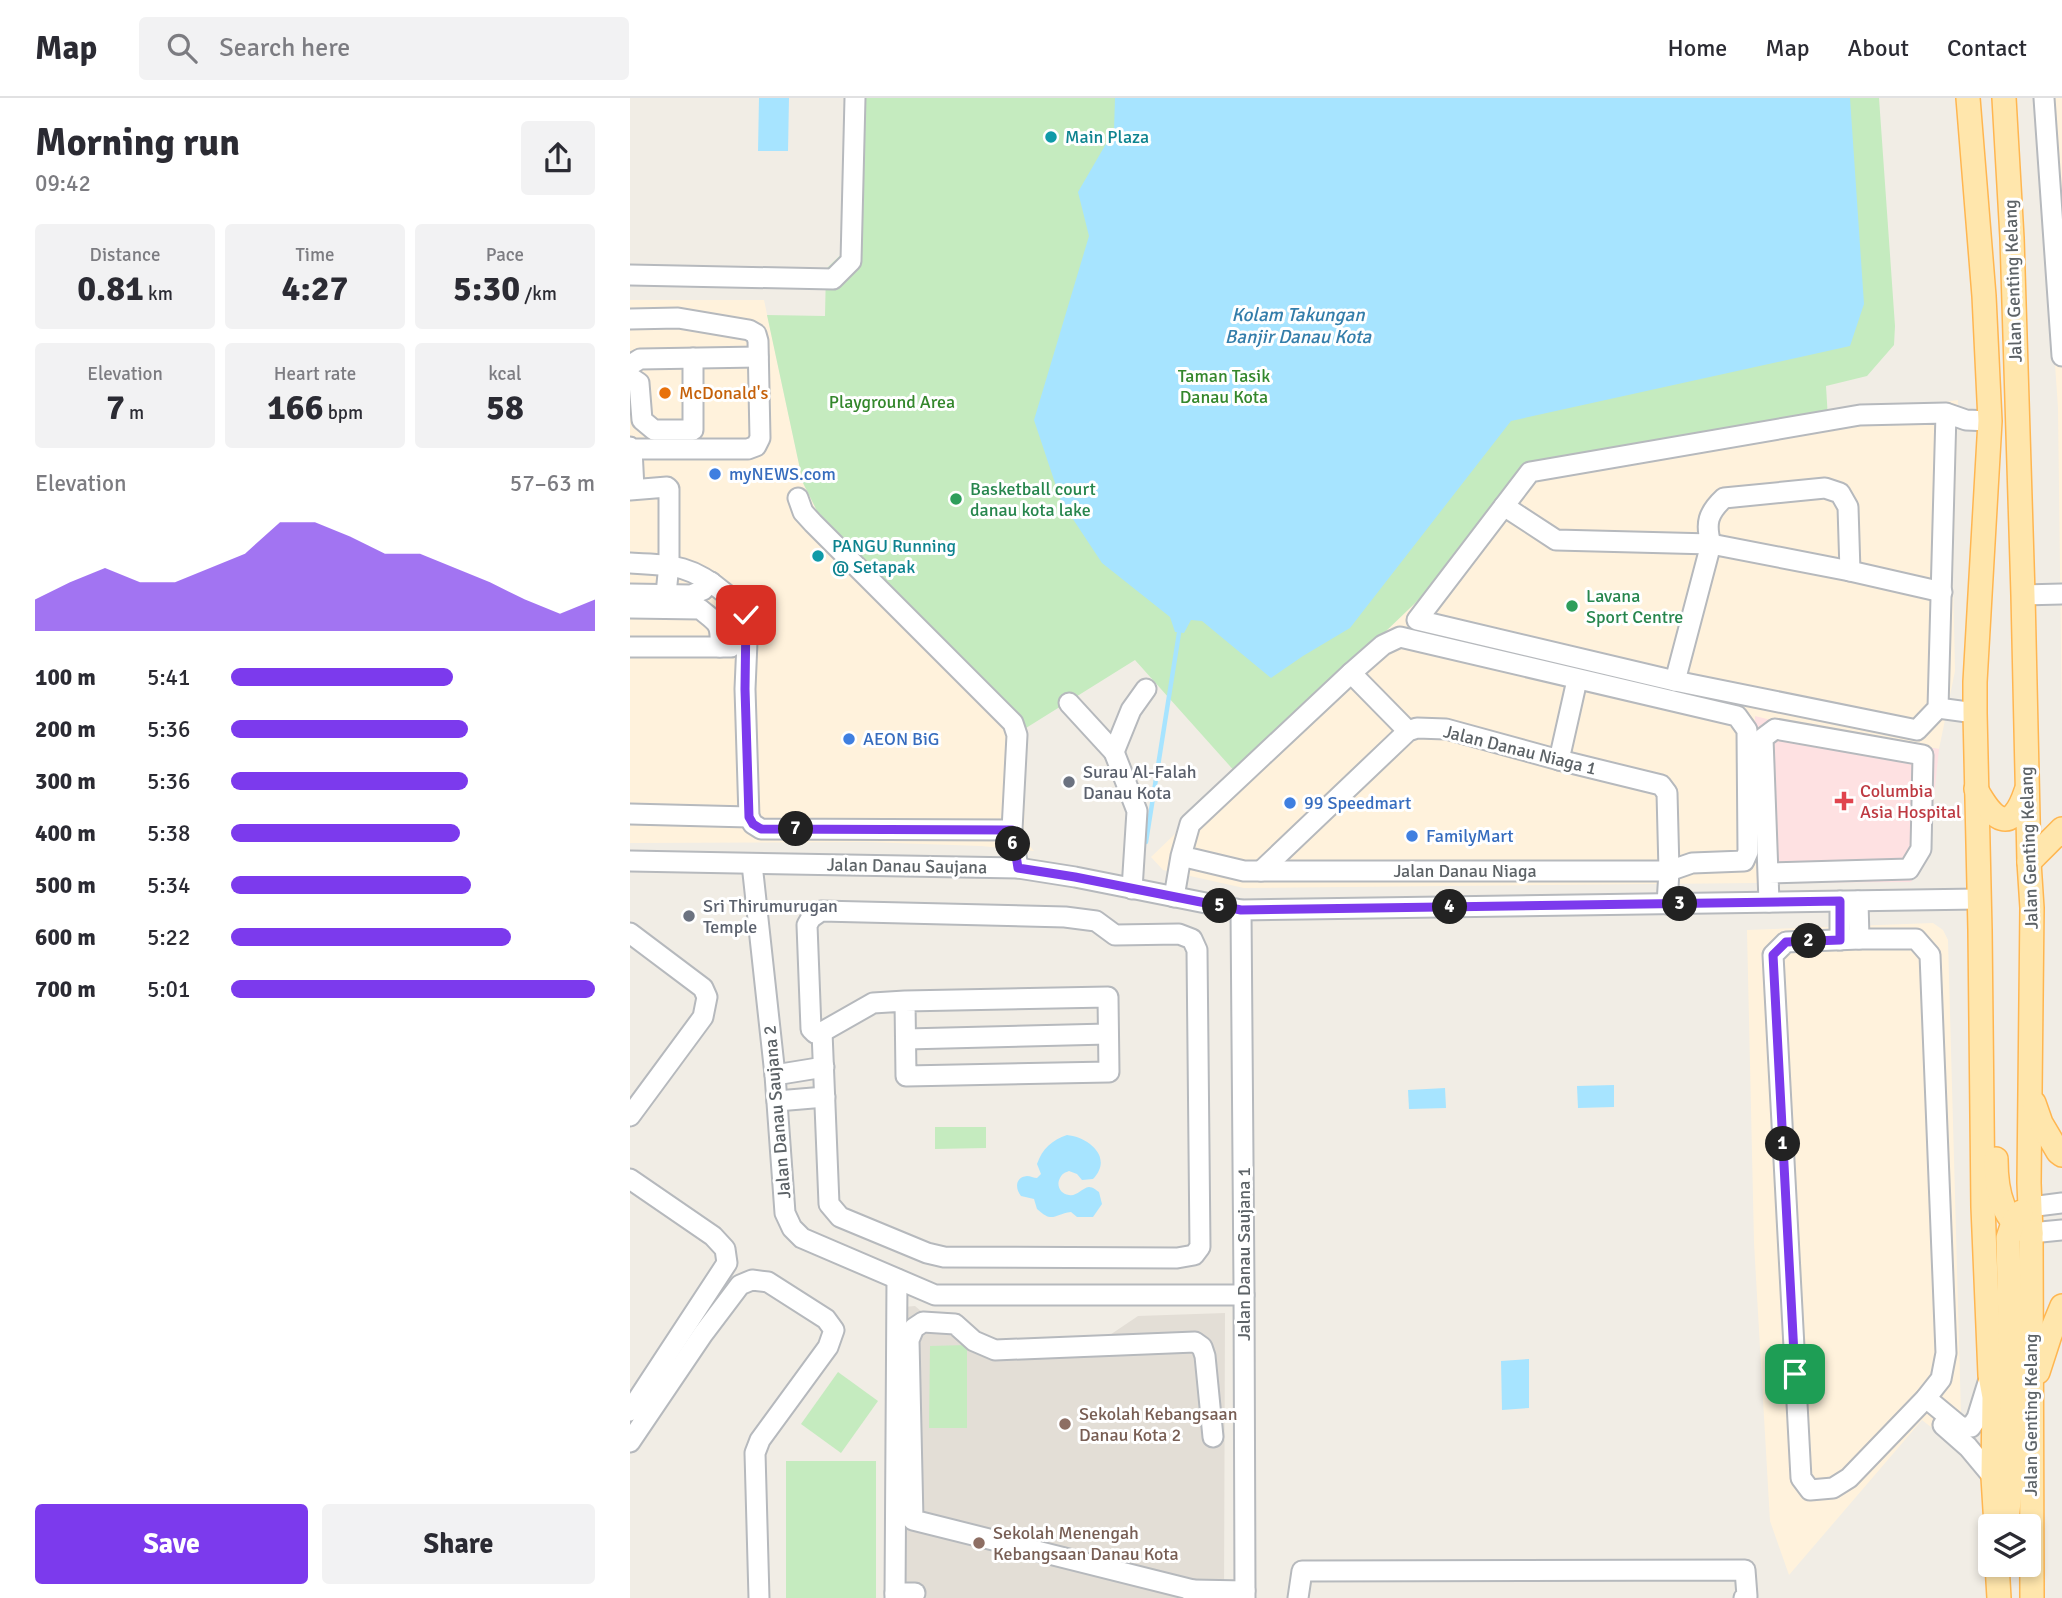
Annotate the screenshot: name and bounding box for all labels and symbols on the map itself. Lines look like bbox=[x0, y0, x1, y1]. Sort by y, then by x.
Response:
place label: Main Plaza bbox=[1065, 126, 1149, 148]
marker: Main Plaza bbox=[1043, 129, 1059, 145]
street label: Jalan Genting Kelang bbox=[1999, 199, 2027, 363]
water label: Kolam Takungan Banjir Danau Kota bbox=[1225, 303, 1373, 349]
park label: Taman Tasik Danau Kota bbox=[1178, 365, 1270, 408]
place label: McDonald's bbox=[679, 382, 768, 404]
marker: McDonald's bbox=[657, 385, 673, 401]
park label: Playground Area bbox=[829, 391, 955, 413]
place label: myNEWS.com bbox=[729, 463, 836, 485]
marker: myNEWS.com bbox=[707, 466, 723, 482]
place label: Basketball court danau kota lake bbox=[970, 478, 1096, 521]
marker: Basketball court danau kota lake bbox=[948, 491, 964, 507]
place label: PANGU Running @ Setapak bbox=[832, 535, 956, 578]
marker: PANGU Running @ Setapak bbox=[810, 548, 826, 564]
pin bbox=[716, 585, 776, 645]
place label: Lavana Sport Centre bbox=[1586, 585, 1683, 628]
marker: Lavana Sport Centre bbox=[1564, 598, 1580, 614]
street label: Jalan Danau Niaga 1 bbox=[1441, 720, 1599, 780]
place label: AEON BiG bbox=[863, 728, 939, 750]
marker: AEON BiG bbox=[841, 731, 857, 747]
place label: Surau Al-Falah Danau Kota bbox=[1083, 761, 1197, 804]
street label: Jalan Genting Kelang bbox=[2015, 766, 2043, 930]
marker: Surau Al-Falah Danau Kota bbox=[1061, 774, 1077, 790]
place label: Columbia Asia Hospital bbox=[1860, 780, 1961, 823]
marker: Columbia Asia Hospital bbox=[1834, 791, 1854, 811]
place label: 99 Speedmart bbox=[1304, 792, 1411, 814]
marker: 99 Speedmart bbox=[1282, 795, 1298, 811]
pin: 7 bbox=[778, 812, 814, 846]
place label: FamilyMart bbox=[1426, 825, 1514, 847]
pin: 6 bbox=[996, 826, 1030, 862]
marker: FamilyMart bbox=[1404, 828, 1420, 844]
street label: Jalan Danau Saujana bbox=[827, 854, 987, 878]
street label: Jalan Danau Niaga bbox=[1393, 860, 1537, 882]
pin: 3 bbox=[1662, 886, 1698, 922]
pin: 5 bbox=[1202, 888, 1238, 924]
pin: 4 bbox=[1432, 890, 1468, 924]
place label: Sri Thirumurugan Temple bbox=[703, 895, 838, 938]
marker: Sri Thirumurugan Temple bbox=[681, 908, 697, 924]
pin: 2 bbox=[1792, 924, 1826, 958]
street label: Jalan Danau Saujana 2 bbox=[758, 1024, 796, 1200]
pin: 1 bbox=[1766, 1126, 1800, 1162]
street label: Jalan Danau Saujana 1 bbox=[1233, 1167, 1255, 1341]
street label: Jalan Genting Kelang bbox=[2020, 1333, 2042, 1497]
pin bbox=[1765, 1344, 1825, 1404]
place label: Sekolah Kebangsaan Danau Kota 2 bbox=[1079, 1403, 1238, 1446]
marker: Sekolah Kebangsaan Danau Kota 2 bbox=[1057, 1416, 1073, 1432]
place label: Sekolah Menengah Kebangsaan Danau Kota bbox=[993, 1522, 1179, 1565]
marker: Sekolah Menengah Kebangsaan Danau Kota bbox=[971, 1535, 987, 1551]

